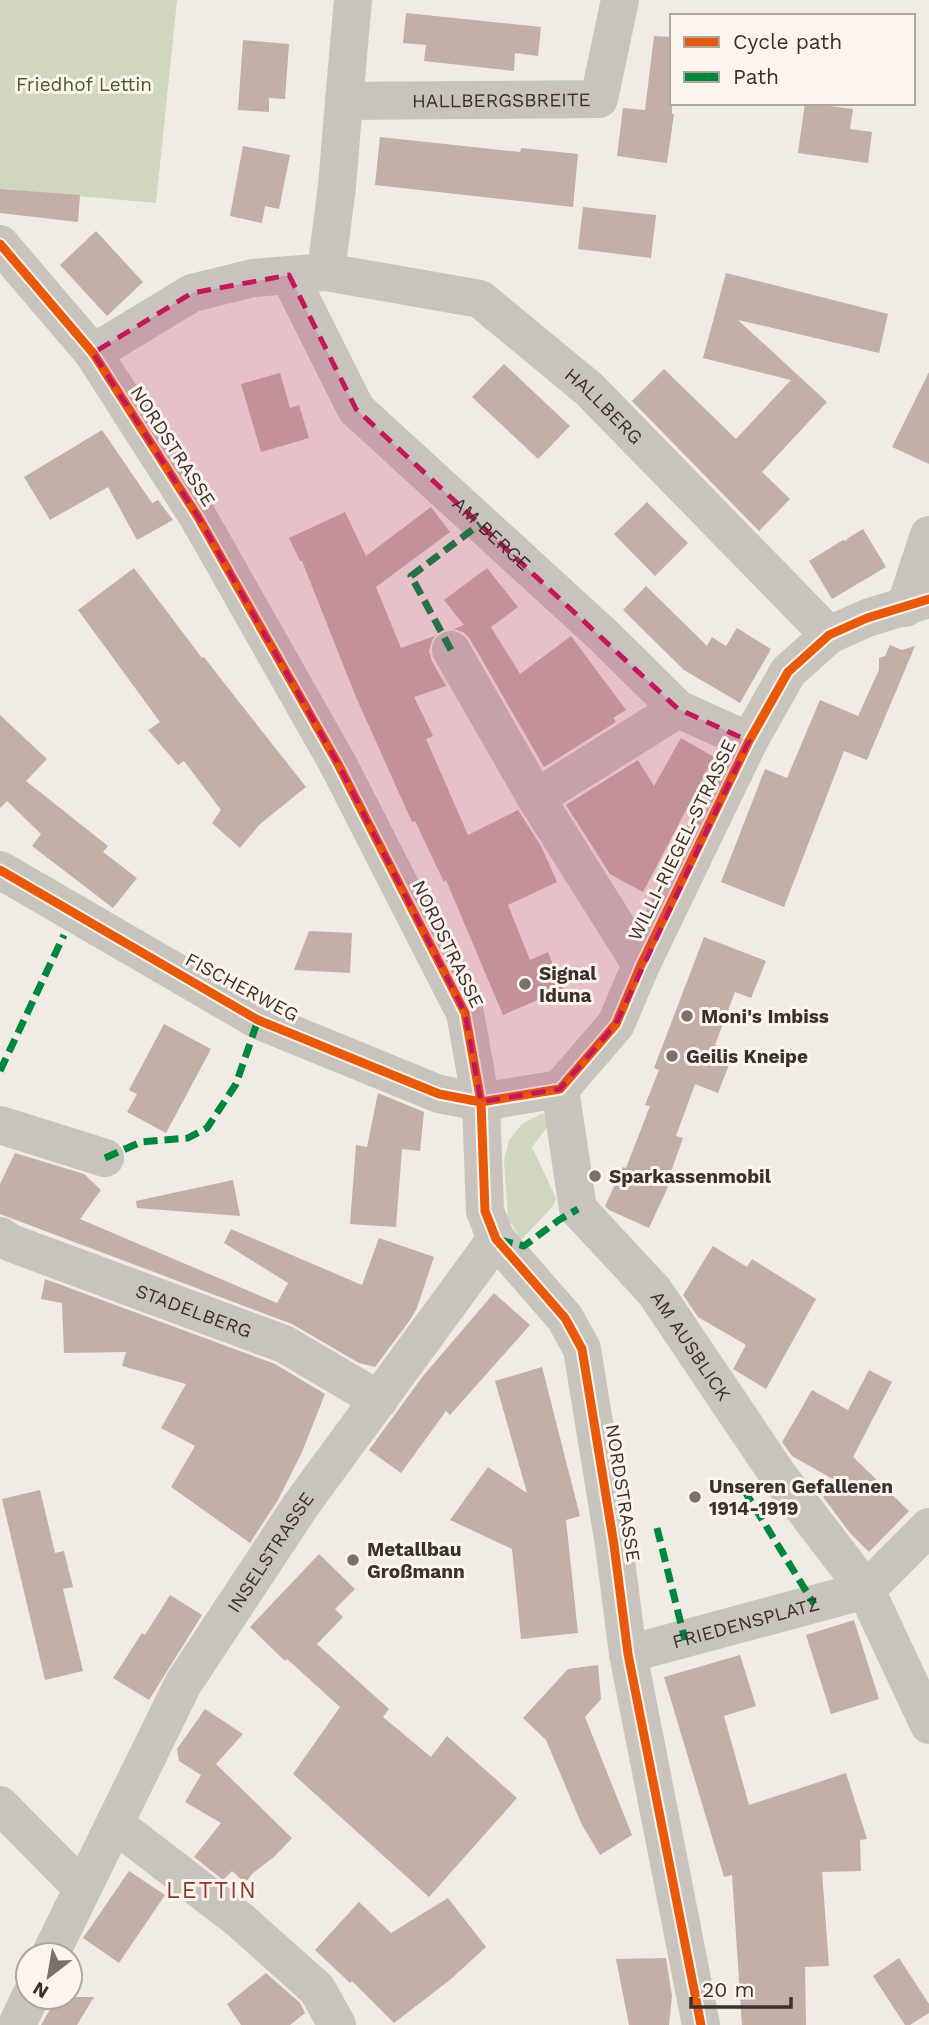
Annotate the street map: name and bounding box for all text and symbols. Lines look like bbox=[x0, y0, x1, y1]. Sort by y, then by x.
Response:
legend bbox=[670, 14, 915, 105]
text: Cycle path bbox=[733, 29, 842, 54]
text: Path bbox=[733, 64, 779, 89]
park label: Friedhof Lettin bbox=[16, 73, 152, 96]
street label: HALLBERGSBREITE bbox=[412, 88, 591, 112]
street label: HALLBERG bbox=[560, 362, 648, 449]
street label: NORDSTRASSE bbox=[125, 381, 221, 511]
street label: AM BERGE bbox=[448, 492, 536, 575]
street label: WILLI-RIEGEL-STRASSE bbox=[623, 735, 741, 945]
street label: NORDSTRASSE bbox=[407, 876, 489, 1012]
street label: FISCHERWEG bbox=[181, 948, 303, 1026]
place label: Signal Iduna bbox=[539, 962, 597, 1007]
marker: Signal Iduna bbox=[517, 976, 533, 992]
place label: Moni's Imbiss bbox=[701, 1005, 829, 1028]
marker: Moni's Imbiss bbox=[679, 1008, 695, 1024]
place label: Geilis Kneipe bbox=[686, 1045, 808, 1068]
marker: Geilis Kneipe bbox=[664, 1048, 680, 1064]
place label: Sparkassenmobil bbox=[609, 1165, 772, 1188]
marker: Sparkassenmobil bbox=[587, 1168, 603, 1184]
street label: STADELBERG bbox=[133, 1279, 255, 1343]
street label: AM AUSBLICK bbox=[646, 1286, 736, 1405]
street label: NORDSTRASSE bbox=[601, 1423, 645, 1563]
place label: Unseren Gefallenen 1914-1919 bbox=[709, 1475, 893, 1520]
street label: INSELSTRASSE bbox=[222, 1487, 318, 1617]
marker: Unseren Gefallenen 1914-1919 bbox=[687, 1489, 703, 1505]
place label: Metallbau Großmann bbox=[367, 1538, 465, 1583]
marker: Metallbau Großmann bbox=[345, 1552, 361, 1568]
street label: FRIEDENSPLATZ bbox=[670, 1592, 822, 1653]
district label: LETTIN bbox=[166, 1877, 258, 1904]
north arrow bbox=[14, 1941, 84, 2011]
scale bar bbox=[691, 1966, 791, 2010]
text: N bbox=[29, 1977, 52, 2004]
text: 20 m bbox=[702, 1977, 754, 2002]

